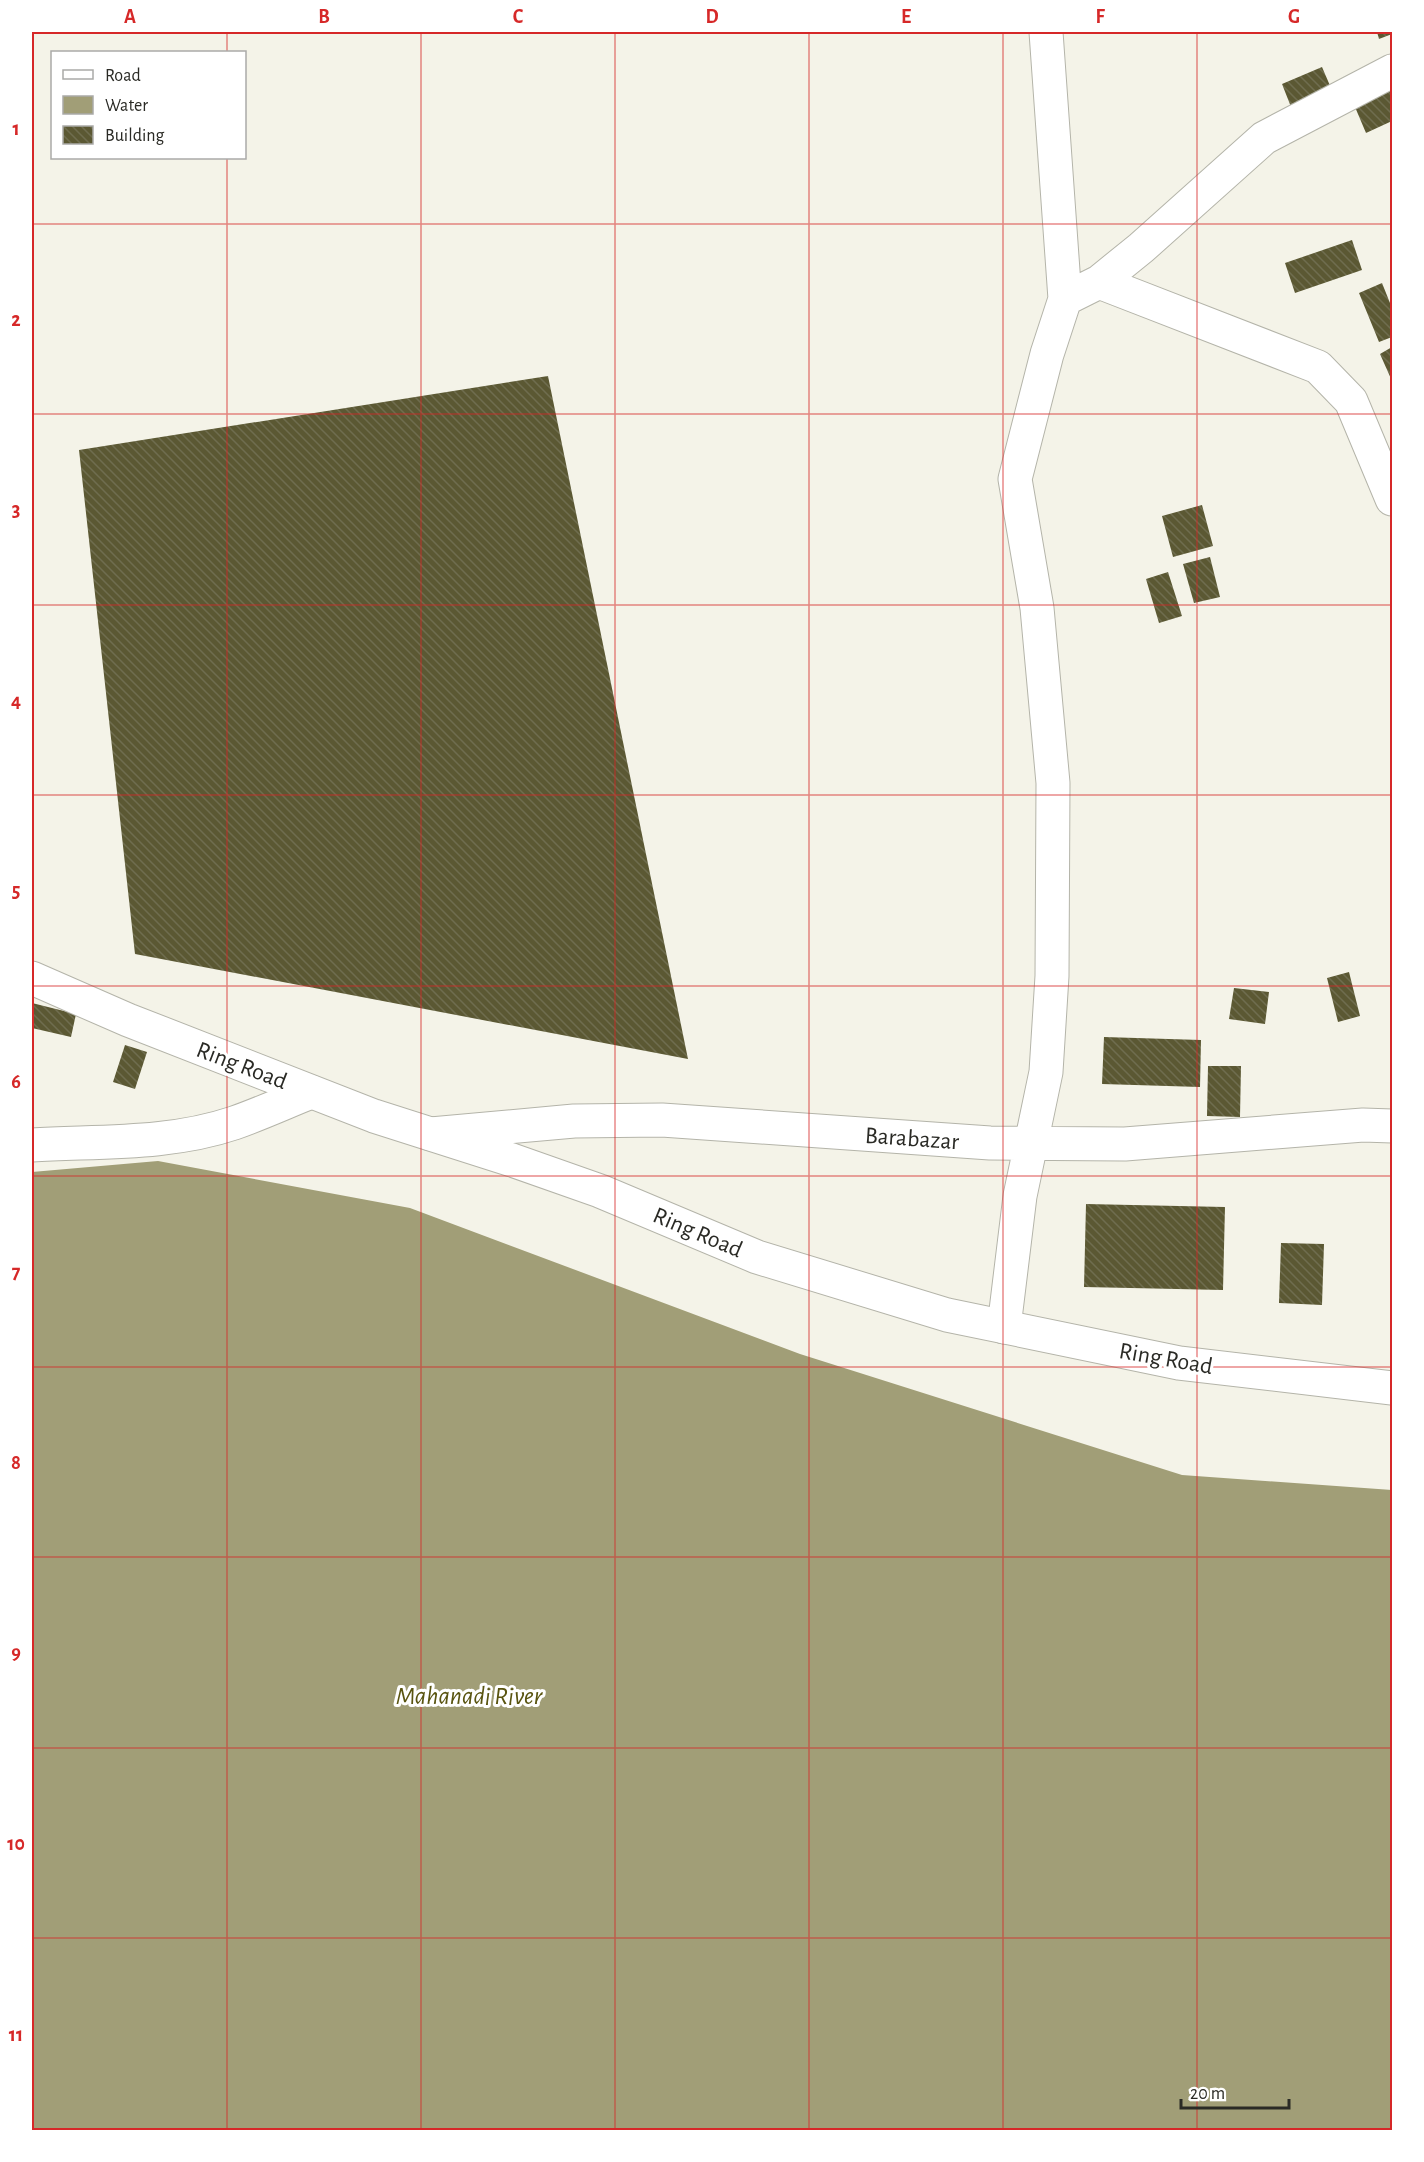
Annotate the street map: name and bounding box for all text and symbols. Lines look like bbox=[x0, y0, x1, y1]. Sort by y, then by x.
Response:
text: A bbox=[124, 7, 136, 27]
text: B bbox=[318, 7, 330, 27]
text: C bbox=[513, 7, 524, 27]
text: D bbox=[705, 7, 719, 27]
text: E bbox=[901, 7, 911, 27]
text: F bbox=[1095, 7, 1105, 27]
text: G bbox=[1288, 7, 1300, 27]
legend bbox=[51, 51, 246, 159]
text: Road bbox=[105, 67, 141, 85]
text: Water bbox=[105, 97, 148, 115]
text: 1 bbox=[12, 119, 20, 139]
text: Building bbox=[105, 127, 165, 145]
text: 2 bbox=[11, 310, 21, 330]
text: 3 bbox=[12, 500, 20, 520]
text: 4 bbox=[11, 691, 21, 711]
text: 5 bbox=[12, 881, 20, 901]
street label: Ring Road bbox=[193, 1038, 290, 1094]
text: 6 bbox=[11, 1072, 21, 1092]
street label: Barabazar bbox=[864, 1124, 960, 1154]
street label: Ring Road bbox=[649, 1203, 746, 1263]
text: 7 bbox=[12, 1262, 21, 1282]
street label: Ring Road bbox=[1117, 1339, 1215, 1379]
text: 8 bbox=[11, 1453, 21, 1473]
text: 9 bbox=[11, 1643, 21, 1663]
water label: Mahanadi River bbox=[396, 1683, 544, 1709]
text: 10 bbox=[7, 1834, 25, 1854]
text: 11 bbox=[9, 2025, 23, 2045]
scale bar bbox=[1181, 2072, 1289, 2110]
text: 20 m bbox=[1190, 2085, 1225, 2103]

